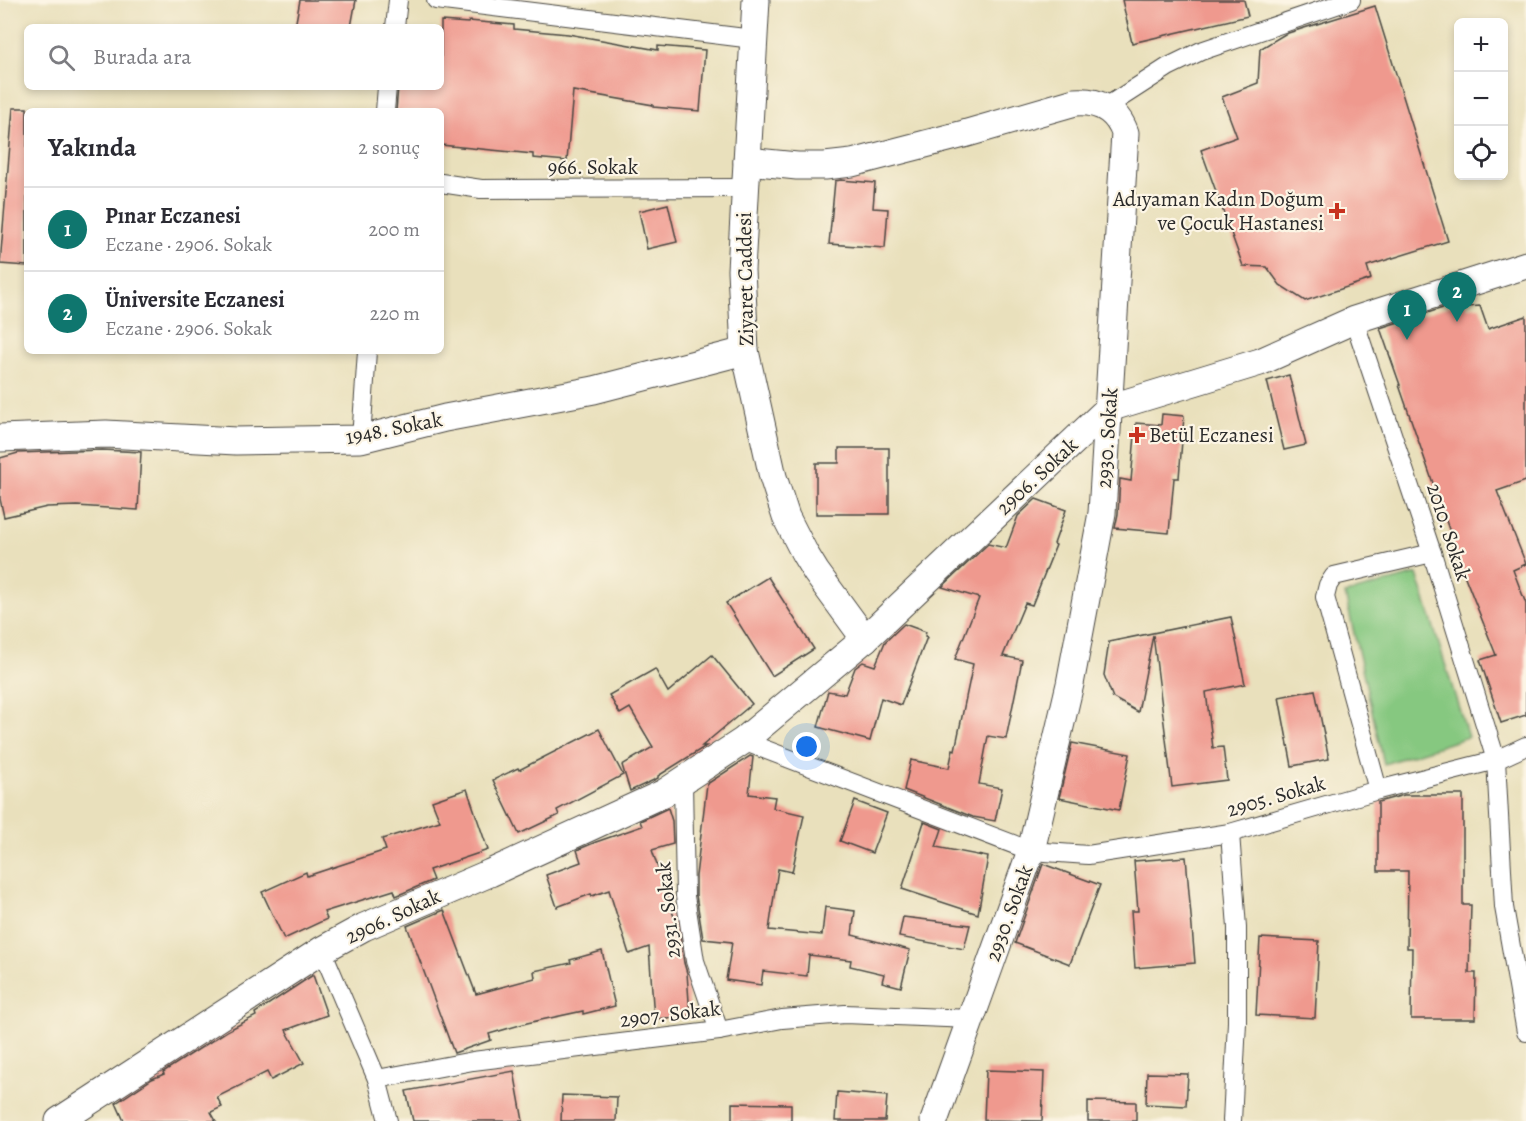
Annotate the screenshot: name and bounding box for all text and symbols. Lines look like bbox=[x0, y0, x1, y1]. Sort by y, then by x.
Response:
map controls bbox=[1454, 18, 1508, 180]
button: + bbox=[1454, 18, 1508, 72]
search box bbox=[24, 24, 444, 90]
icon: search bbox=[45, 41, 78, 74]
text: Burada ara bbox=[93, 42, 192, 72]
button: − bbox=[1454, 72, 1508, 126]
button: locate bbox=[1454, 126, 1508, 180]
text: Yakında bbox=[48, 130, 137, 165]
text: 2 sonuç bbox=[358, 134, 420, 161]
street label: 966. Sokak bbox=[548, 153, 639, 181]
place label: Adıyaman Kadın Doğum ve Çocuk Hastanesi bbox=[1112, 185, 1324, 237]
text: Pınar Eczanesi bbox=[105, 201, 241, 231]
marker: Adıyaman Kadın Doğum ve Çocuk Hastanesi bbox=[1328, 202, 1346, 220]
street label: Ziyaret Caddesi bbox=[730, 212, 760, 346]
text: 1 bbox=[64, 216, 71, 243]
text: 200 m bbox=[369, 216, 420, 243]
text: Eczane · 2906. Sokak bbox=[105, 231, 272, 258]
pin: 2 bbox=[1438, 272, 1476, 322]
text: Üniversite Eczanesi bbox=[105, 285, 285, 315]
pin: 1 bbox=[1388, 290, 1426, 340]
text: 2 bbox=[63, 300, 72, 327]
text: 220 m bbox=[370, 300, 420, 327]
text: Eczane · 2906. Sokak bbox=[105, 315, 272, 342]
street label: 2930. Sokak bbox=[1090, 386, 1125, 489]
street label: 1948. Sokak bbox=[343, 405, 445, 451]
place label: Betül Eczanesi bbox=[1149, 421, 1274, 449]
marker: Betül Eczanesi bbox=[1130, 428, 1144, 442]
street label: 2906. Sokak bbox=[990, 431, 1084, 521]
street label: 2010. Sokak bbox=[1420, 480, 1478, 585]
your location bbox=[792, 732, 821, 761]
street label: 2905. Sokak bbox=[1223, 768, 1329, 823]
street label: 2931. Sokak bbox=[649, 860, 687, 960]
street label: 2930. Sokak bbox=[979, 860, 1040, 965]
street label: 2906. Sokak bbox=[341, 882, 446, 950]
street label: 2907. Sokak bbox=[618, 994, 722, 1034]

